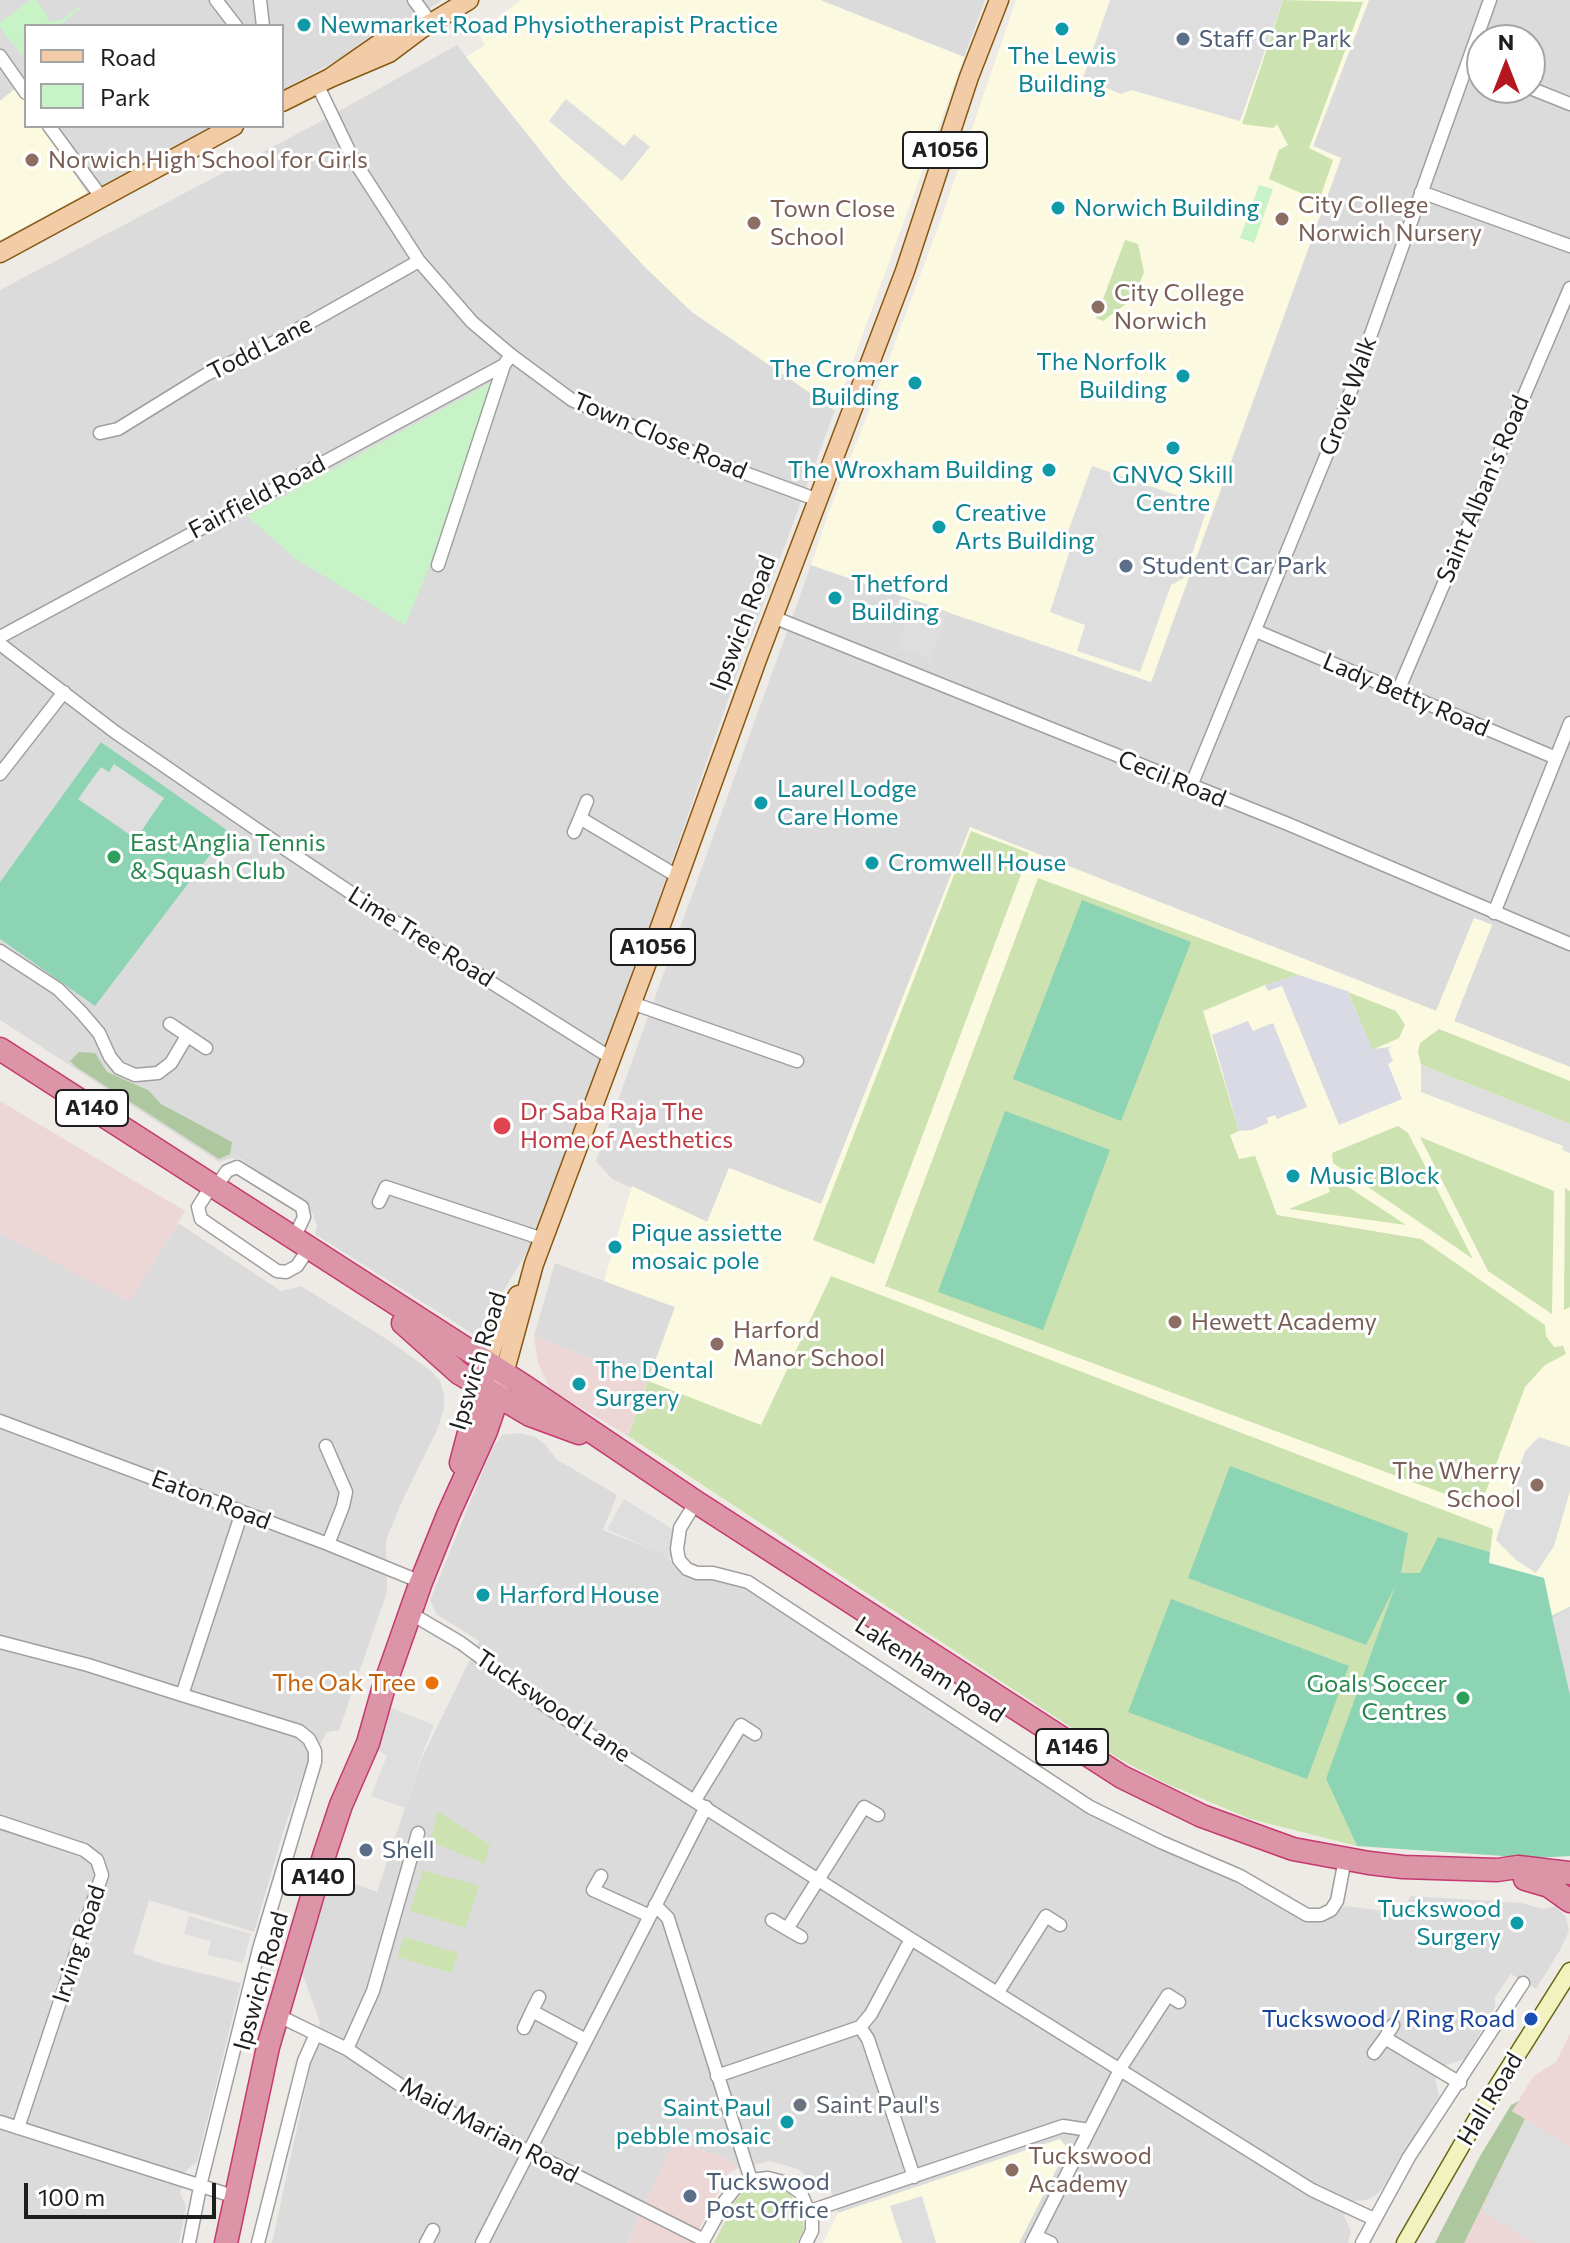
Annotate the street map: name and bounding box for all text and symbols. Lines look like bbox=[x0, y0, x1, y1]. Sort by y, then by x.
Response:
place label: Newmarket Road Physiotherapist Practice bbox=[320, 11, 778, 39]
marker: Newmarket Road Physiotherapist Practice bbox=[295, 16, 313, 34]
marker: The Lewis Building bbox=[1053, 20, 1071, 38]
legend bbox=[24, 24, 284, 128]
north arrow bbox=[1466, 24, 1546, 104]
place label: Staff Car Park bbox=[1199, 25, 1352, 53]
text: N bbox=[1498, 28, 1514, 55]
marker: Staff Car Park bbox=[1174, 30, 1192, 48]
text: Road bbox=[100, 42, 156, 71]
place label: The Lewis Building bbox=[1008, 42, 1116, 98]
text: Park bbox=[100, 82, 150, 111]
road number: A1056 bbox=[903, 132, 987, 168]
place label: Norwich High School for Girls bbox=[48, 146, 368, 174]
marker: Norwich High School for Girls bbox=[23, 151, 41, 169]
place label: City College Norwich Nursery bbox=[1298, 191, 1482, 247]
place label: Norwich Building bbox=[1074, 194, 1260, 222]
place label: Town Close School bbox=[770, 195, 895, 251]
marker: Norwich Building bbox=[1049, 199, 1067, 217]
marker: City College Norwich Nursery bbox=[1273, 210, 1291, 228]
marker: Town Close School bbox=[745, 214, 763, 232]
place label: City College Norwich bbox=[1114, 279, 1245, 335]
marker: City College Norwich bbox=[1089, 298, 1107, 316]
street label: Todd Lane bbox=[203, 310, 317, 386]
street label: Grove Walk bbox=[1313, 332, 1383, 460]
place label: The Norfolk Building bbox=[1036, 348, 1167, 404]
place label: The Cromer Building bbox=[769, 355, 899, 411]
marker: The Norfolk Building bbox=[1174, 367, 1192, 385]
marker: The Cromer Building bbox=[906, 374, 924, 392]
street label: Town Close Road bbox=[569, 386, 751, 486]
street label: Saint Alban's Road bbox=[1431, 391, 1535, 587]
marker: GNVQ Skill Centre bbox=[1164, 439, 1182, 457]
street label: Fairfield Road bbox=[184, 449, 330, 545]
place label: The Wroxham Building bbox=[788, 456, 1033, 484]
marker: The Wroxham Building bbox=[1040, 461, 1058, 479]
place label: GNVQ Skill Centre bbox=[1112, 461, 1234, 517]
place label: Creative Arts Building bbox=[955, 499, 1094, 555]
marker: Creative Arts Building bbox=[930, 518, 948, 536]
street label: Ipswich Road bbox=[704, 551, 782, 695]
place label: Student Car Park bbox=[1142, 552, 1327, 580]
marker: Student Car Park bbox=[1117, 557, 1135, 575]
place label: Thetford Building bbox=[851, 570, 949, 626]
marker: Thetford Building bbox=[826, 589, 844, 607]
street label: Lady Betty Road bbox=[1319, 647, 1493, 743]
street label: Cecil Road bbox=[1114, 744, 1230, 814]
place label: Laurel Lodge Care Home bbox=[777, 775, 917, 831]
marker: Laurel Lodge Care Home bbox=[752, 794, 770, 812]
place label: East Anglia Tennis & Squash Club bbox=[130, 829, 326, 885]
marker: East Anglia Tennis & Squash Club bbox=[105, 848, 123, 866]
place label: Cromwell House bbox=[888, 849, 1066, 877]
marker: Cromwell House bbox=[863, 854, 881, 872]
street label: Lime Tree Road bbox=[343, 881, 499, 993]
road number: A1056 bbox=[611, 929, 695, 965]
road number: A140 bbox=[56, 1090, 128, 1126]
place label: Dr Saba Raja The Home of Aesthetics bbox=[520, 1098, 733, 1154]
marker: Dr Saba Raja The Home of Aesthetics bbox=[491, 1115, 513, 1137]
place label: Music Block bbox=[1309, 1162, 1440, 1190]
marker: Music Block bbox=[1284, 1167, 1302, 1185]
place label: Pique assiette mosaic pole bbox=[631, 1219, 782, 1275]
marker: Pique assiette mosaic pole bbox=[606, 1238, 624, 1256]
street label: Ipswich Road bbox=[443, 1288, 513, 1434]
place label: Hewett Academy bbox=[1191, 1308, 1377, 1336]
marker: Hewett Academy bbox=[1166, 1313, 1184, 1331]
place label: Harford Manor School bbox=[733, 1316, 885, 1372]
marker: Harford Manor School bbox=[708, 1335, 726, 1353]
place label: The Dental Surgery bbox=[595, 1356, 714, 1412]
marker: The Dental Surgery bbox=[570, 1375, 588, 1393]
place label: The Wherry School bbox=[1392, 1457, 1521, 1513]
street label: Eaton Road bbox=[147, 1464, 275, 1536]
marker: The Wherry School bbox=[1528, 1476, 1546, 1494]
place label: Harford House bbox=[499, 1581, 659, 1609]
marker: Harford House bbox=[474, 1586, 492, 1604]
street label: Lakenham Road bbox=[850, 1611, 1010, 1729]
street label: Tuckswood Lane bbox=[470, 1643, 636, 1769]
place label: The Oak Tree bbox=[272, 1669, 416, 1697]
place label: Goals Soccer Centres bbox=[1307, 1670, 1447, 1726]
marker: The Oak Tree bbox=[423, 1674, 441, 1692]
marker: Goals Soccer Centres bbox=[1454, 1689, 1472, 1707]
road number: A146 bbox=[1036, 1729, 1108, 1765]
place label: Shell bbox=[382, 1836, 435, 1864]
marker: Shell bbox=[357, 1841, 375, 1859]
road number: A140 bbox=[282, 1859, 354, 1895]
street label: Irving Road bbox=[46, 1881, 112, 2007]
place label: Tuckswood Surgery bbox=[1377, 1895, 1501, 1951]
street label: Ipswich Road bbox=[227, 1908, 295, 2054]
marker: Tuckswood Surgery bbox=[1508, 1914, 1526, 1932]
place label: Tuckswood / Ring Road bbox=[1262, 2005, 1515, 2033]
marker: Tuckswood / Ring Road bbox=[1522, 2010, 1540, 2028]
street label: Hall Road bbox=[1451, 2047, 1529, 2151]
street label: Maid Marian Road bbox=[395, 2071, 583, 2189]
place label: Saint Paul's bbox=[816, 2091, 940, 2119]
place label: Saint Paul pebble mosaic bbox=[616, 2094, 771, 2150]
marker: Saint Paul's bbox=[791, 2096, 809, 2114]
marker: Saint Paul pebble mosaic bbox=[778, 2113, 796, 2131]
place label: Tuckswood Academy bbox=[1028, 2142, 1152, 2198]
marker: Tuckswood Academy bbox=[1003, 2161, 1021, 2179]
scale bar bbox=[28, 2167, 220, 2217]
place label: Tuckswood Post Office bbox=[706, 2168, 830, 2224]
text: 100 m bbox=[38, 2182, 105, 2211]
marker: Tuckswood Post Office bbox=[681, 2187, 699, 2205]

